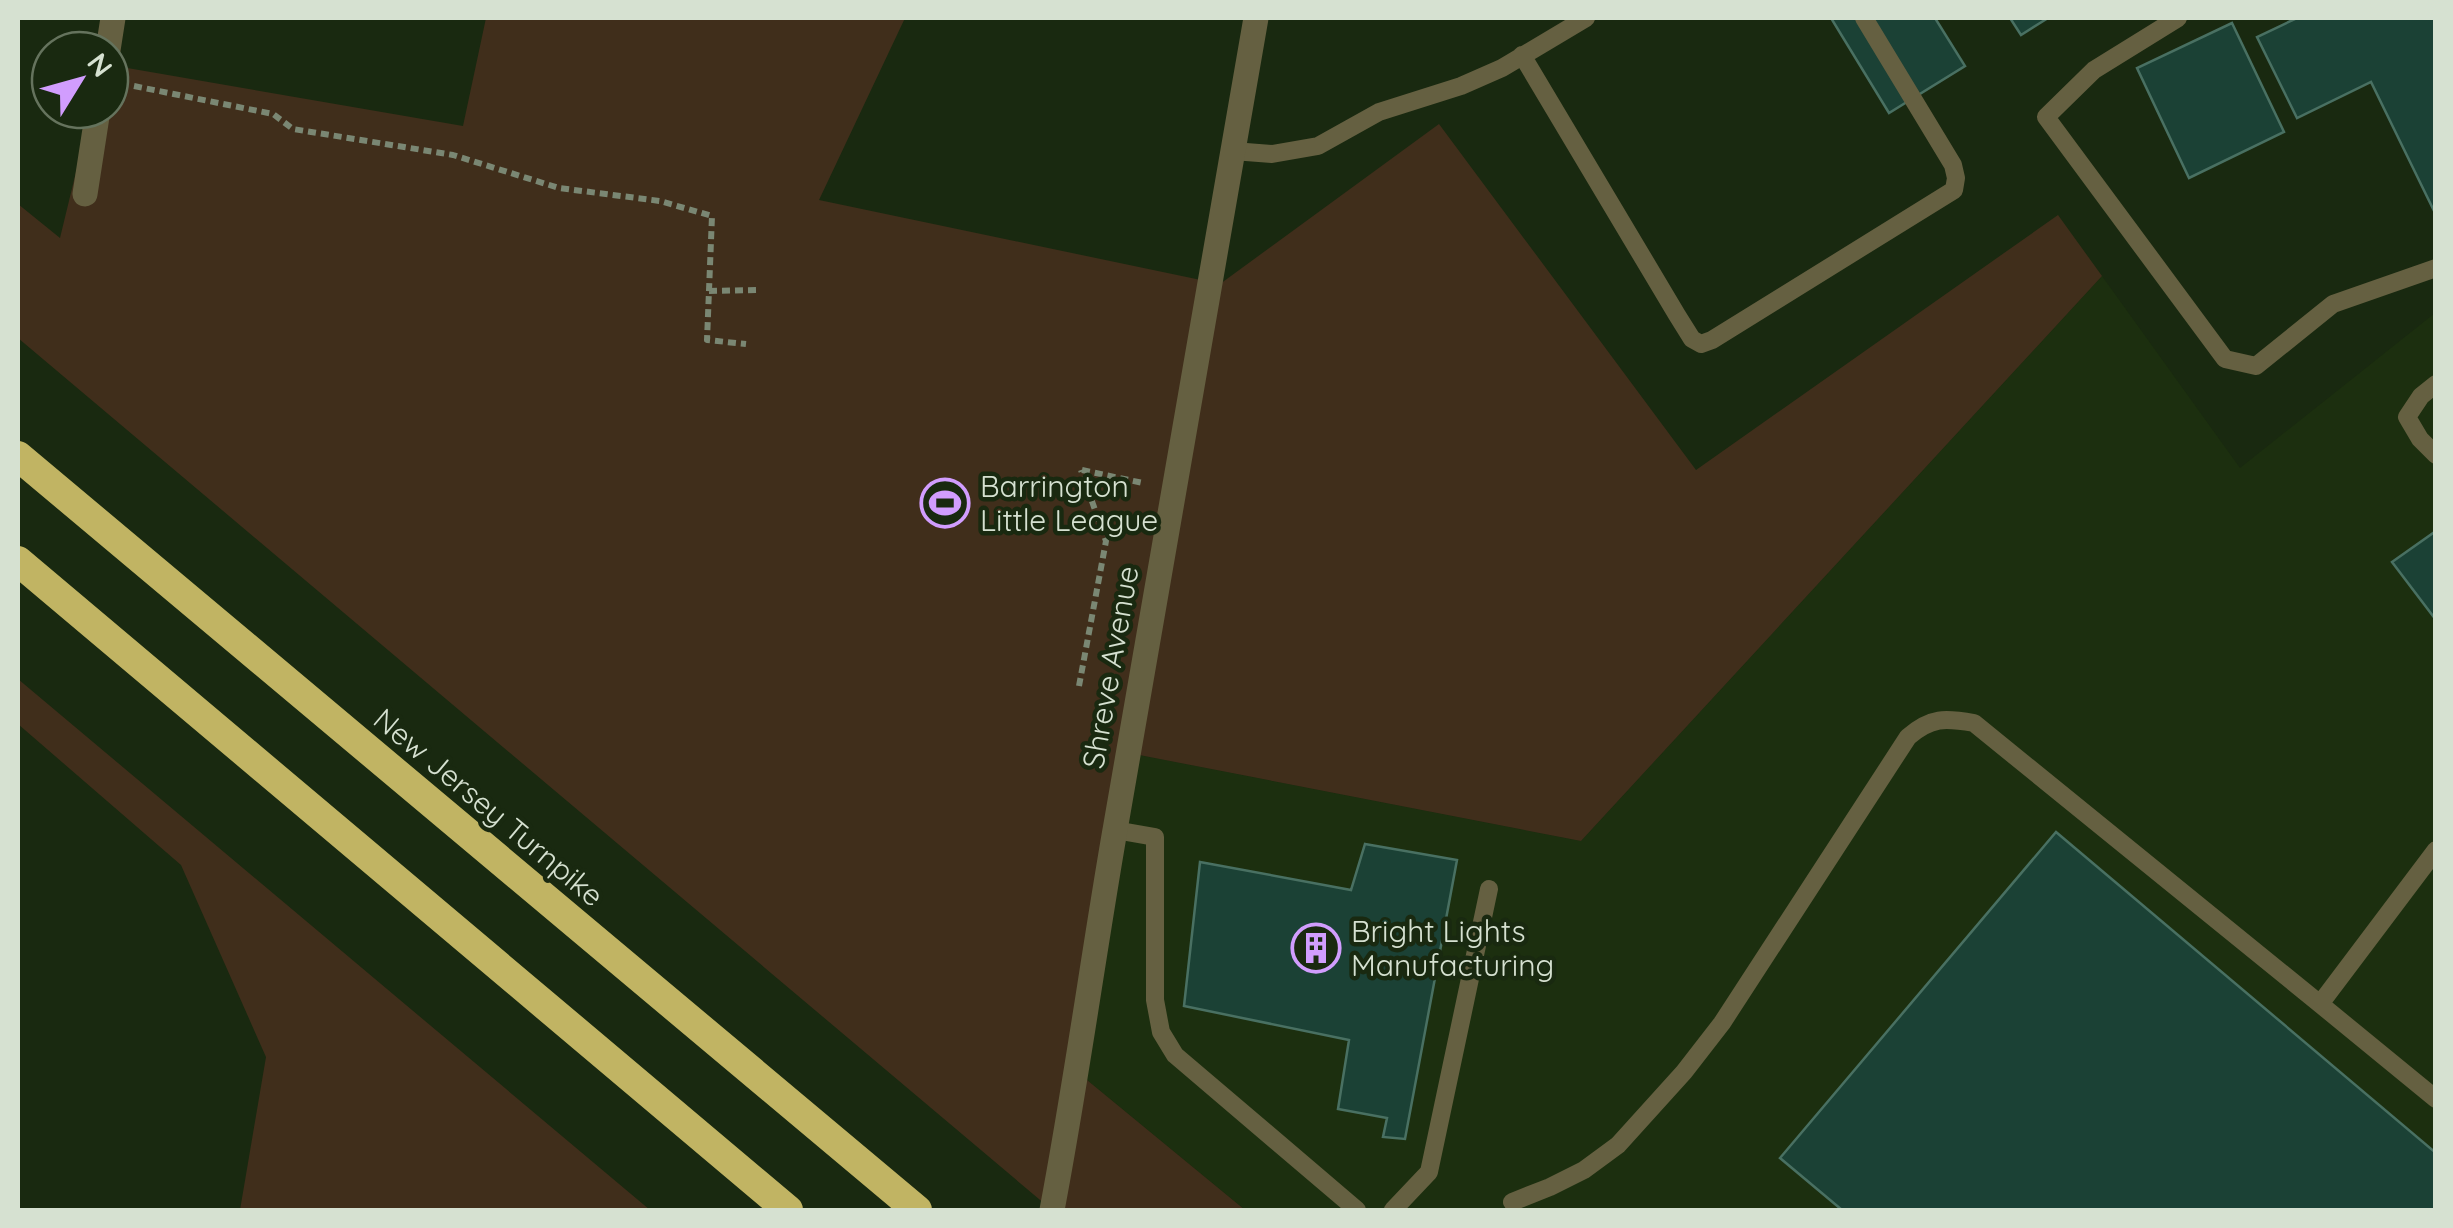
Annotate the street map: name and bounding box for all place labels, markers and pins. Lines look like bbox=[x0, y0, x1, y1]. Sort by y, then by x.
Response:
place label: Barrington Little League bbox=[980, 467, 1158, 539]
sports icon: Barrington Little League bbox=[919, 477, 971, 529]
place label: Bright Lights Manufacturing bbox=[1351, 912, 1554, 984]
building icon: Bright Lights Manufacturing bbox=[1290, 922, 1342, 974]

